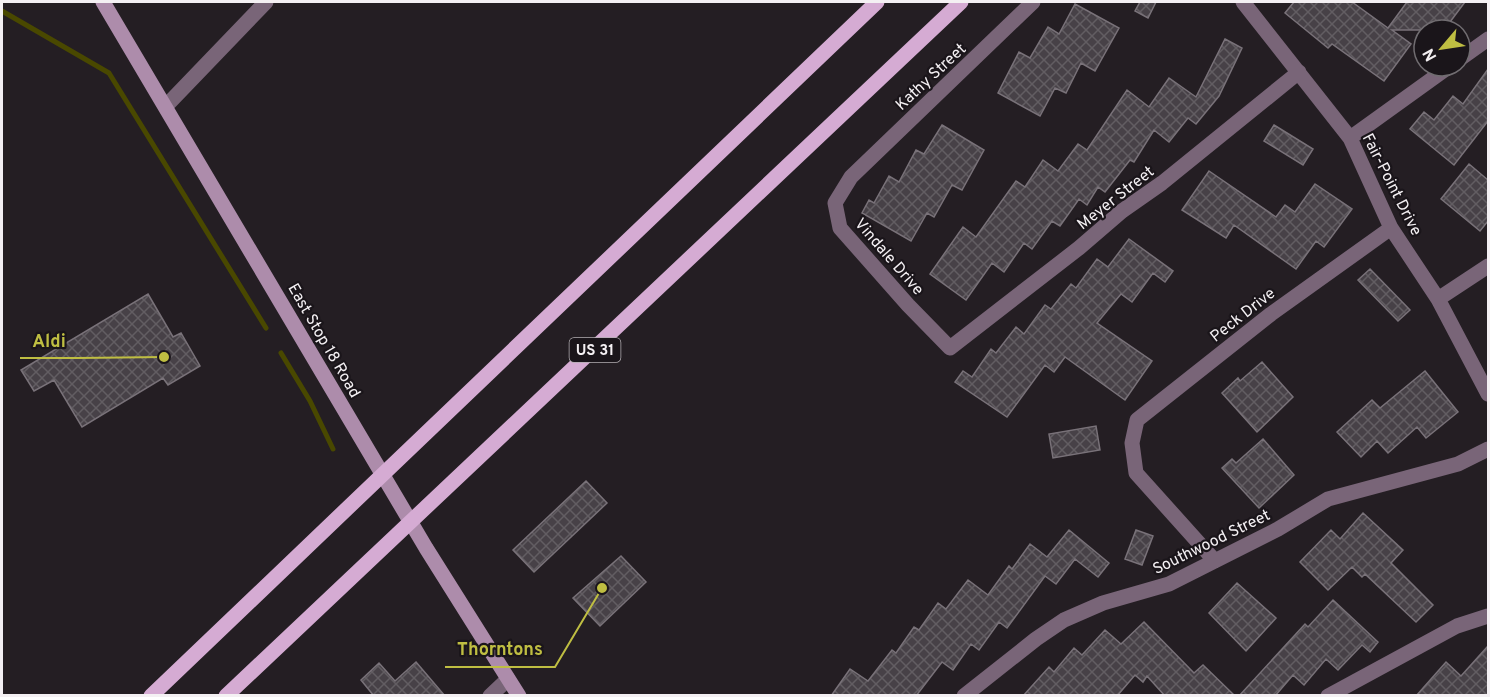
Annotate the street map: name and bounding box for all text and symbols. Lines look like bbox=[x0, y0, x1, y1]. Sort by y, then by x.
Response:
north arrow bbox=[1412, 18, 1472, 78]
street label: Kathy Street bbox=[892, 40, 971, 115]
text: N bbox=[1419, 44, 1442, 64]
street label: Fair-Point Drive bbox=[1357, 131, 1426, 239]
street label: Meyer Street bbox=[1074, 162, 1159, 235]
street label: Vindale Drive bbox=[850, 215, 927, 300]
street label: East Stop 18 Road bbox=[282, 280, 364, 402]
street label: Peck Drive bbox=[1207, 284, 1280, 347]
callout: Aldi bbox=[20, 322, 78, 358]
text: Aldi bbox=[32, 331, 66, 354]
road number: US 31 bbox=[570, 338, 620, 362]
street label: Southwood Street bbox=[1150, 506, 1274, 580]
callout: Thorntons bbox=[445, 631, 555, 667]
text: Thorntons bbox=[457, 639, 543, 662]

